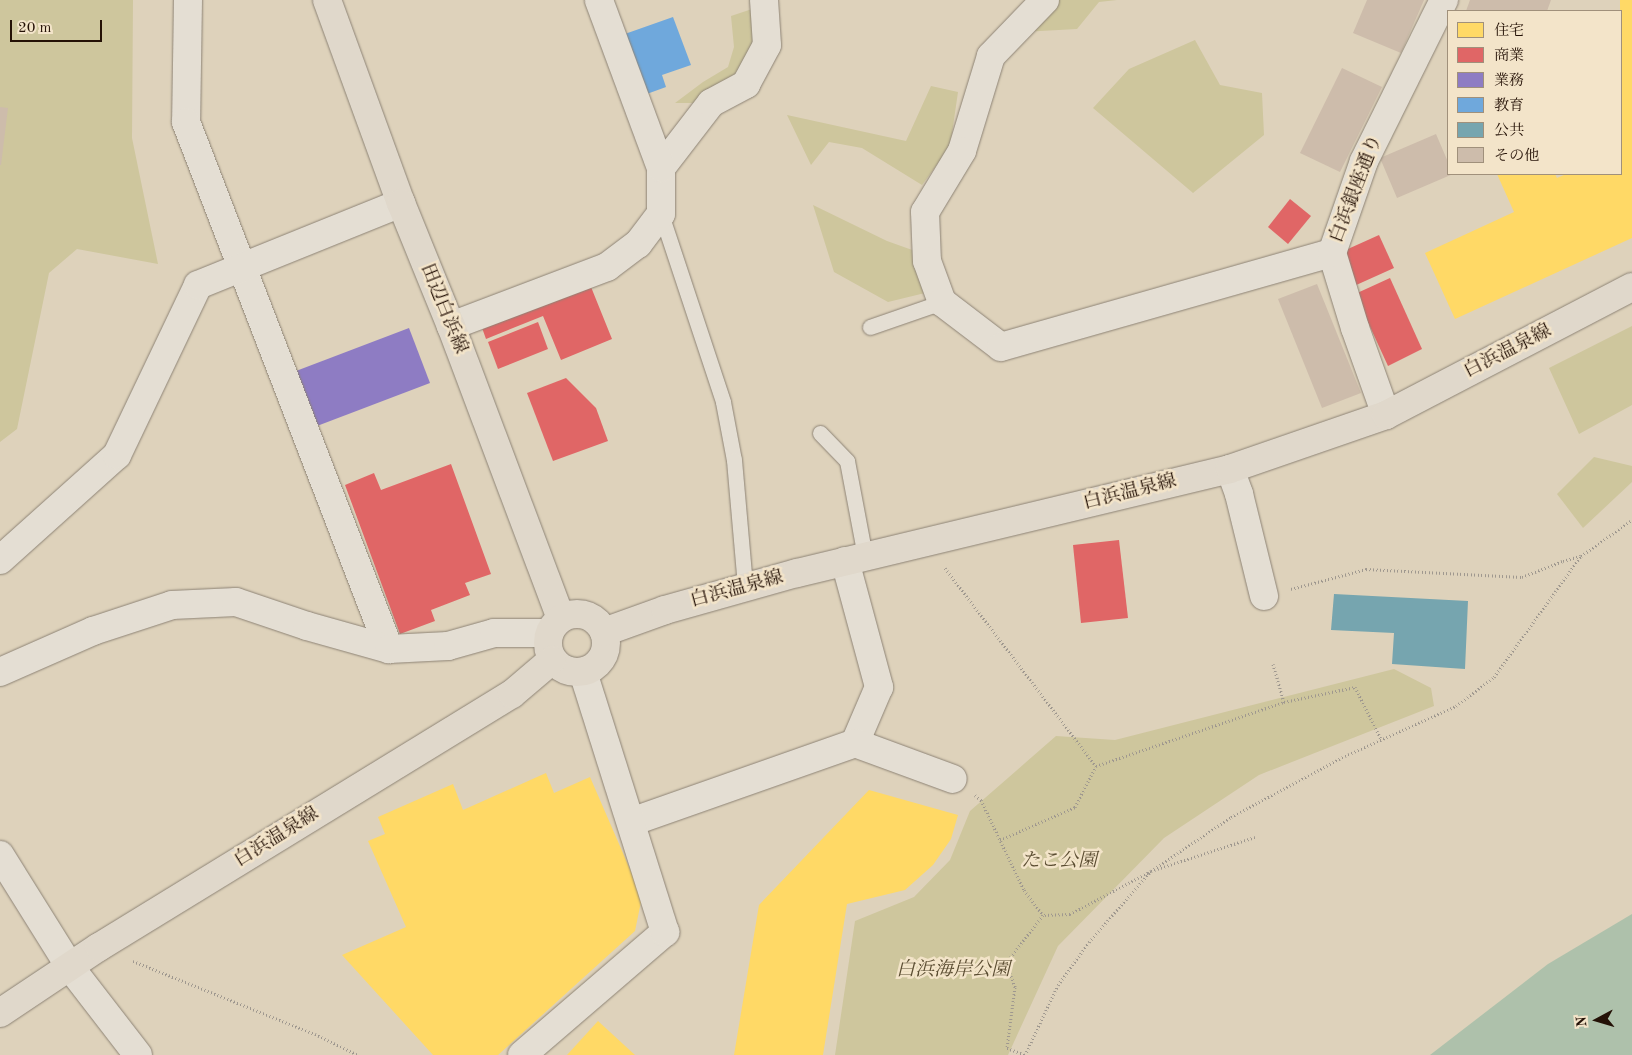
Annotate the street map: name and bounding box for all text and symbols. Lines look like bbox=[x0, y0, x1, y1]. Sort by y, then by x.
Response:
scale bar bbox=[12, 10, 105, 42]
legend bbox=[1447, 10, 1622, 175]
text: 20 m bbox=[18, 21, 52, 36]
text: 住宅 bbox=[1494, 24, 1524, 39]
text: 商業 bbox=[1494, 49, 1524, 64]
text: 業務 bbox=[1494, 74, 1524, 89]
text: 教育 bbox=[1494, 99, 1524, 114]
text: 公共 bbox=[1494, 124, 1524, 139]
street label: 白浜銀座通り bbox=[1326, 132, 1388, 246]
text: その他 bbox=[1494, 149, 1539, 164]
street label: 田辺白浜線 bbox=[415, 261, 471, 357]
street label: 白浜温泉線 bbox=[1461, 320, 1555, 384]
street label: 白浜温泉線 bbox=[1081, 470, 1179, 516]
street label: 白浜温泉線 bbox=[688, 567, 786, 613]
street label: 白浜温泉線 bbox=[231, 803, 323, 873]
park label: たこ公園 bbox=[1021, 851, 1097, 873]
park label: 白浜海岸公園 bbox=[896, 960, 1010, 982]
north arrow bbox=[1572, 995, 1622, 1045]
text: N bbox=[1575, 1016, 1590, 1028]

